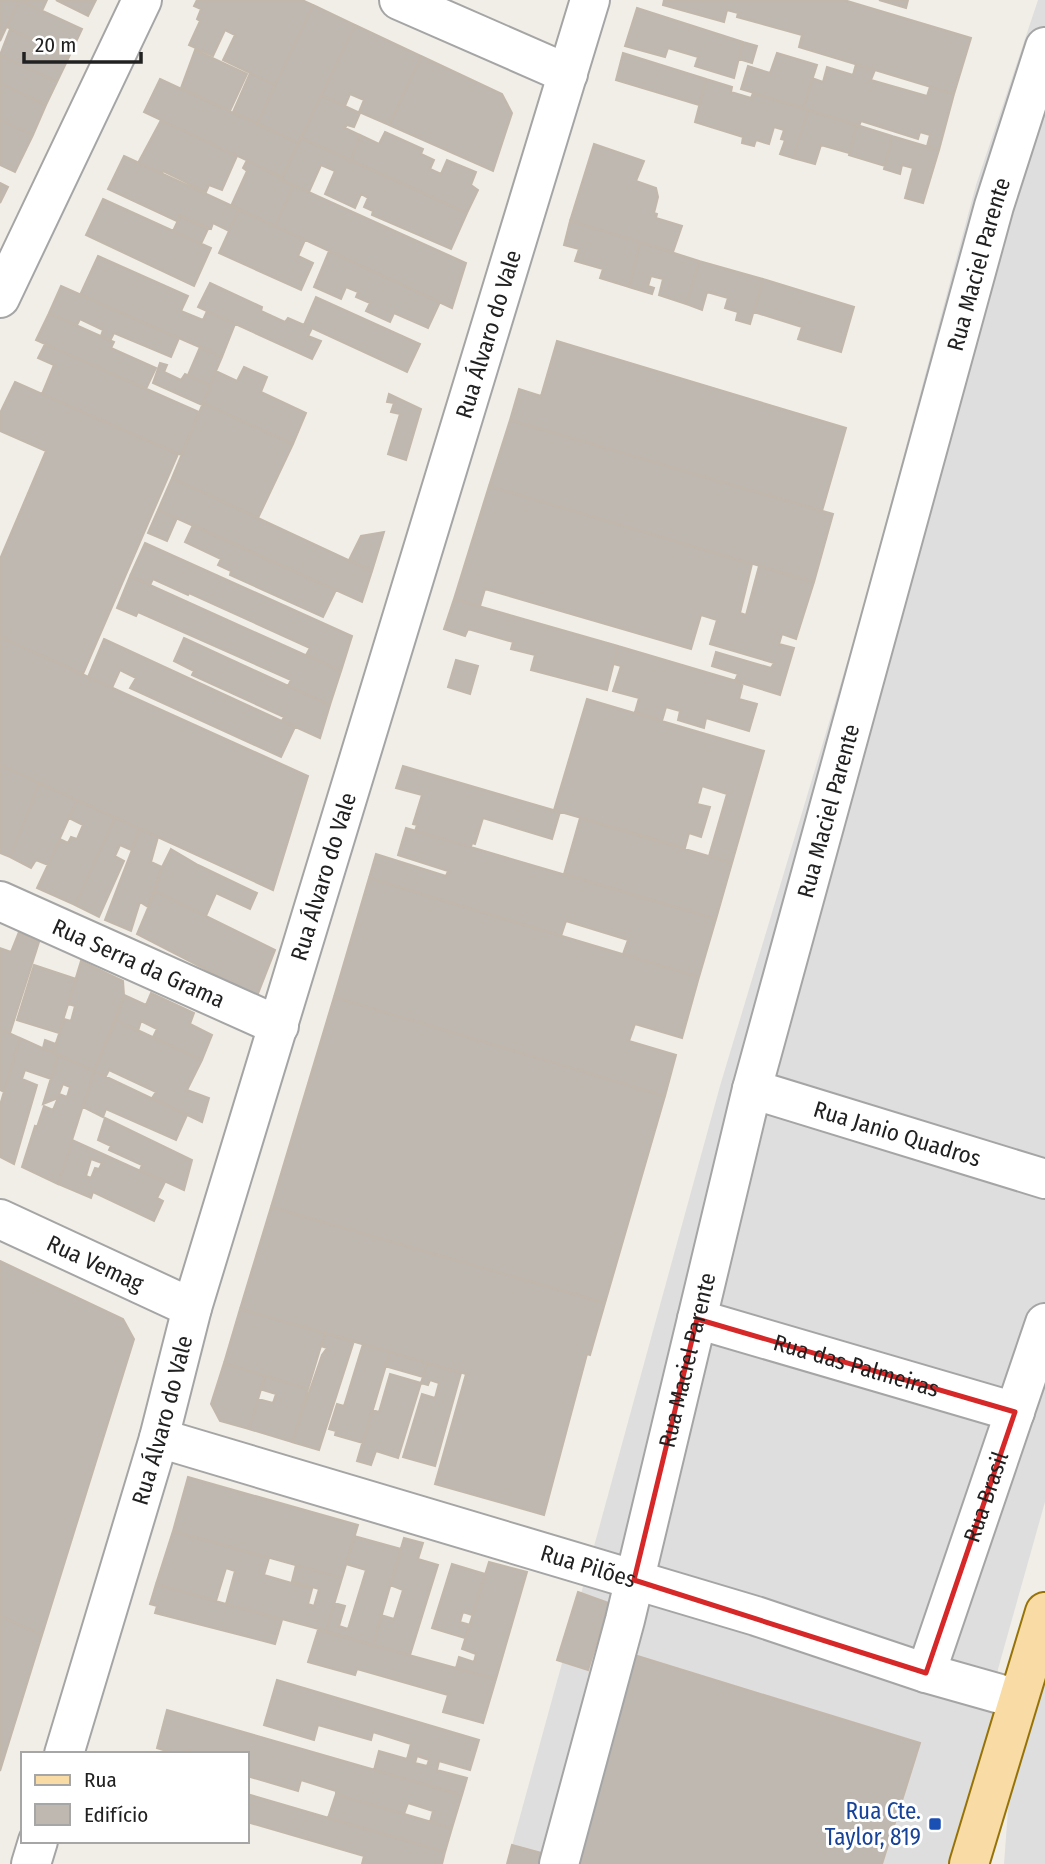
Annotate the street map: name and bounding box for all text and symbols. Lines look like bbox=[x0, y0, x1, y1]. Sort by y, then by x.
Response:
scale bar bbox=[24, 21, 142, 65]
text: 20 m bbox=[35, 32, 76, 58]
street label: Rua Maciel Parente bbox=[941, 174, 1016, 354]
street label: Rua Álvaro do Vale bbox=[450, 247, 527, 422]
street label: Rua Maciel Parente bbox=[791, 721, 865, 901]
street label: Rua Álvaro do Vale bbox=[284, 789, 362, 964]
street label: Rua Serra da Grama bbox=[48, 912, 229, 1014]
street label: Rua Janio Quadros bbox=[810, 1095, 985, 1173]
street label: Rua Vemag bbox=[43, 1229, 148, 1298]
street label: Rua Maciel Parente bbox=[653, 1270, 722, 1450]
street label: Rua das Palmeiras bbox=[770, 1328, 942, 1403]
street label: Rua Álvaro do Vale bbox=[126, 1333, 198, 1508]
street label: Rua Brasil bbox=[957, 1448, 1014, 1546]
street label: Rua Pilões bbox=[537, 1539, 640, 1594]
legend bbox=[21, 1752, 248, 1843]
text: Rua bbox=[84, 1767, 117, 1793]
place label: Rua Cte. Taylor, 819 bbox=[825, 1797, 921, 1851]
text: Edifício bbox=[84, 1802, 148, 1828]
marker: Rua Cte. Taylor, 819 bbox=[927, 1816, 943, 1832]

